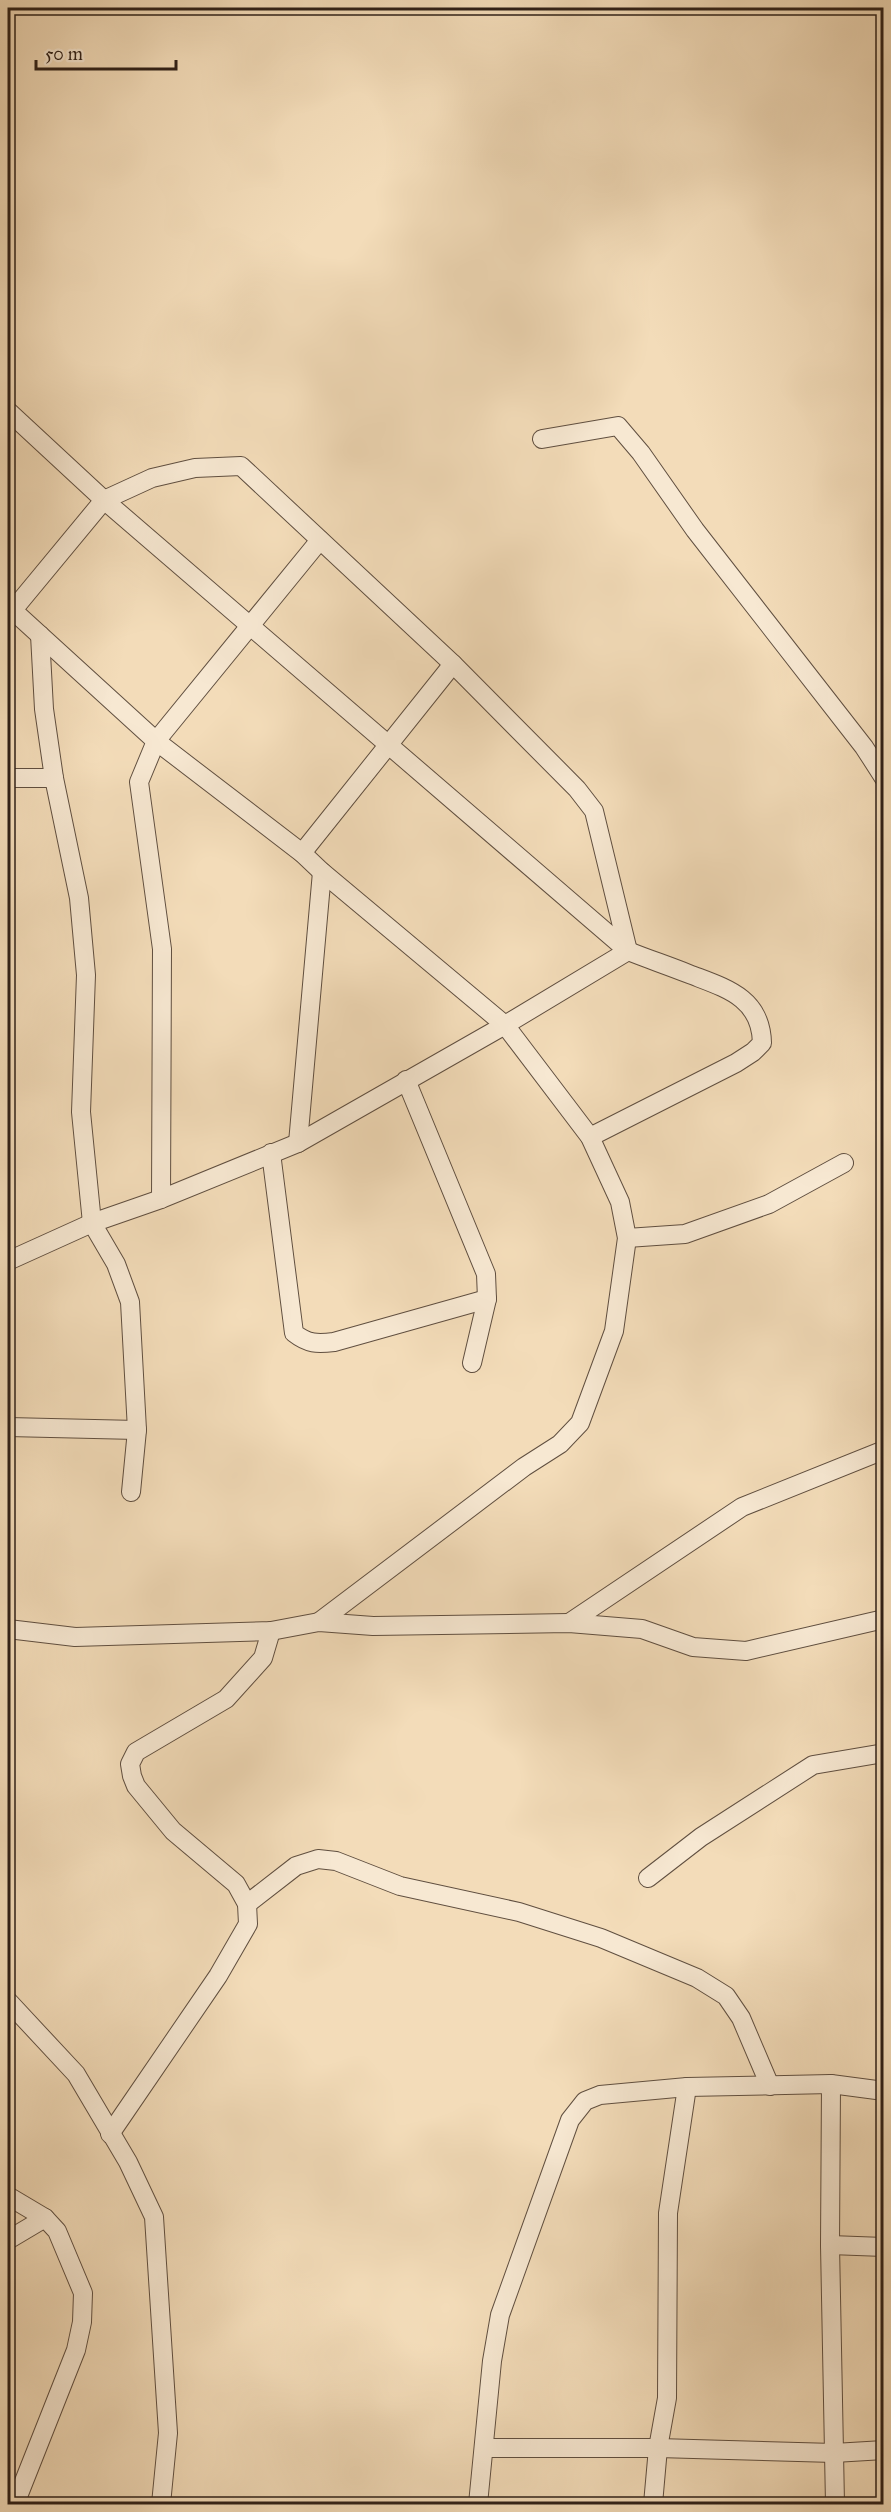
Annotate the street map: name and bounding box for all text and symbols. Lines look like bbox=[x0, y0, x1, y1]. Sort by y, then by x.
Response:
scale bar bbox=[36, 33, 176, 71]
text: 50 m bbox=[45, 43, 83, 65]

